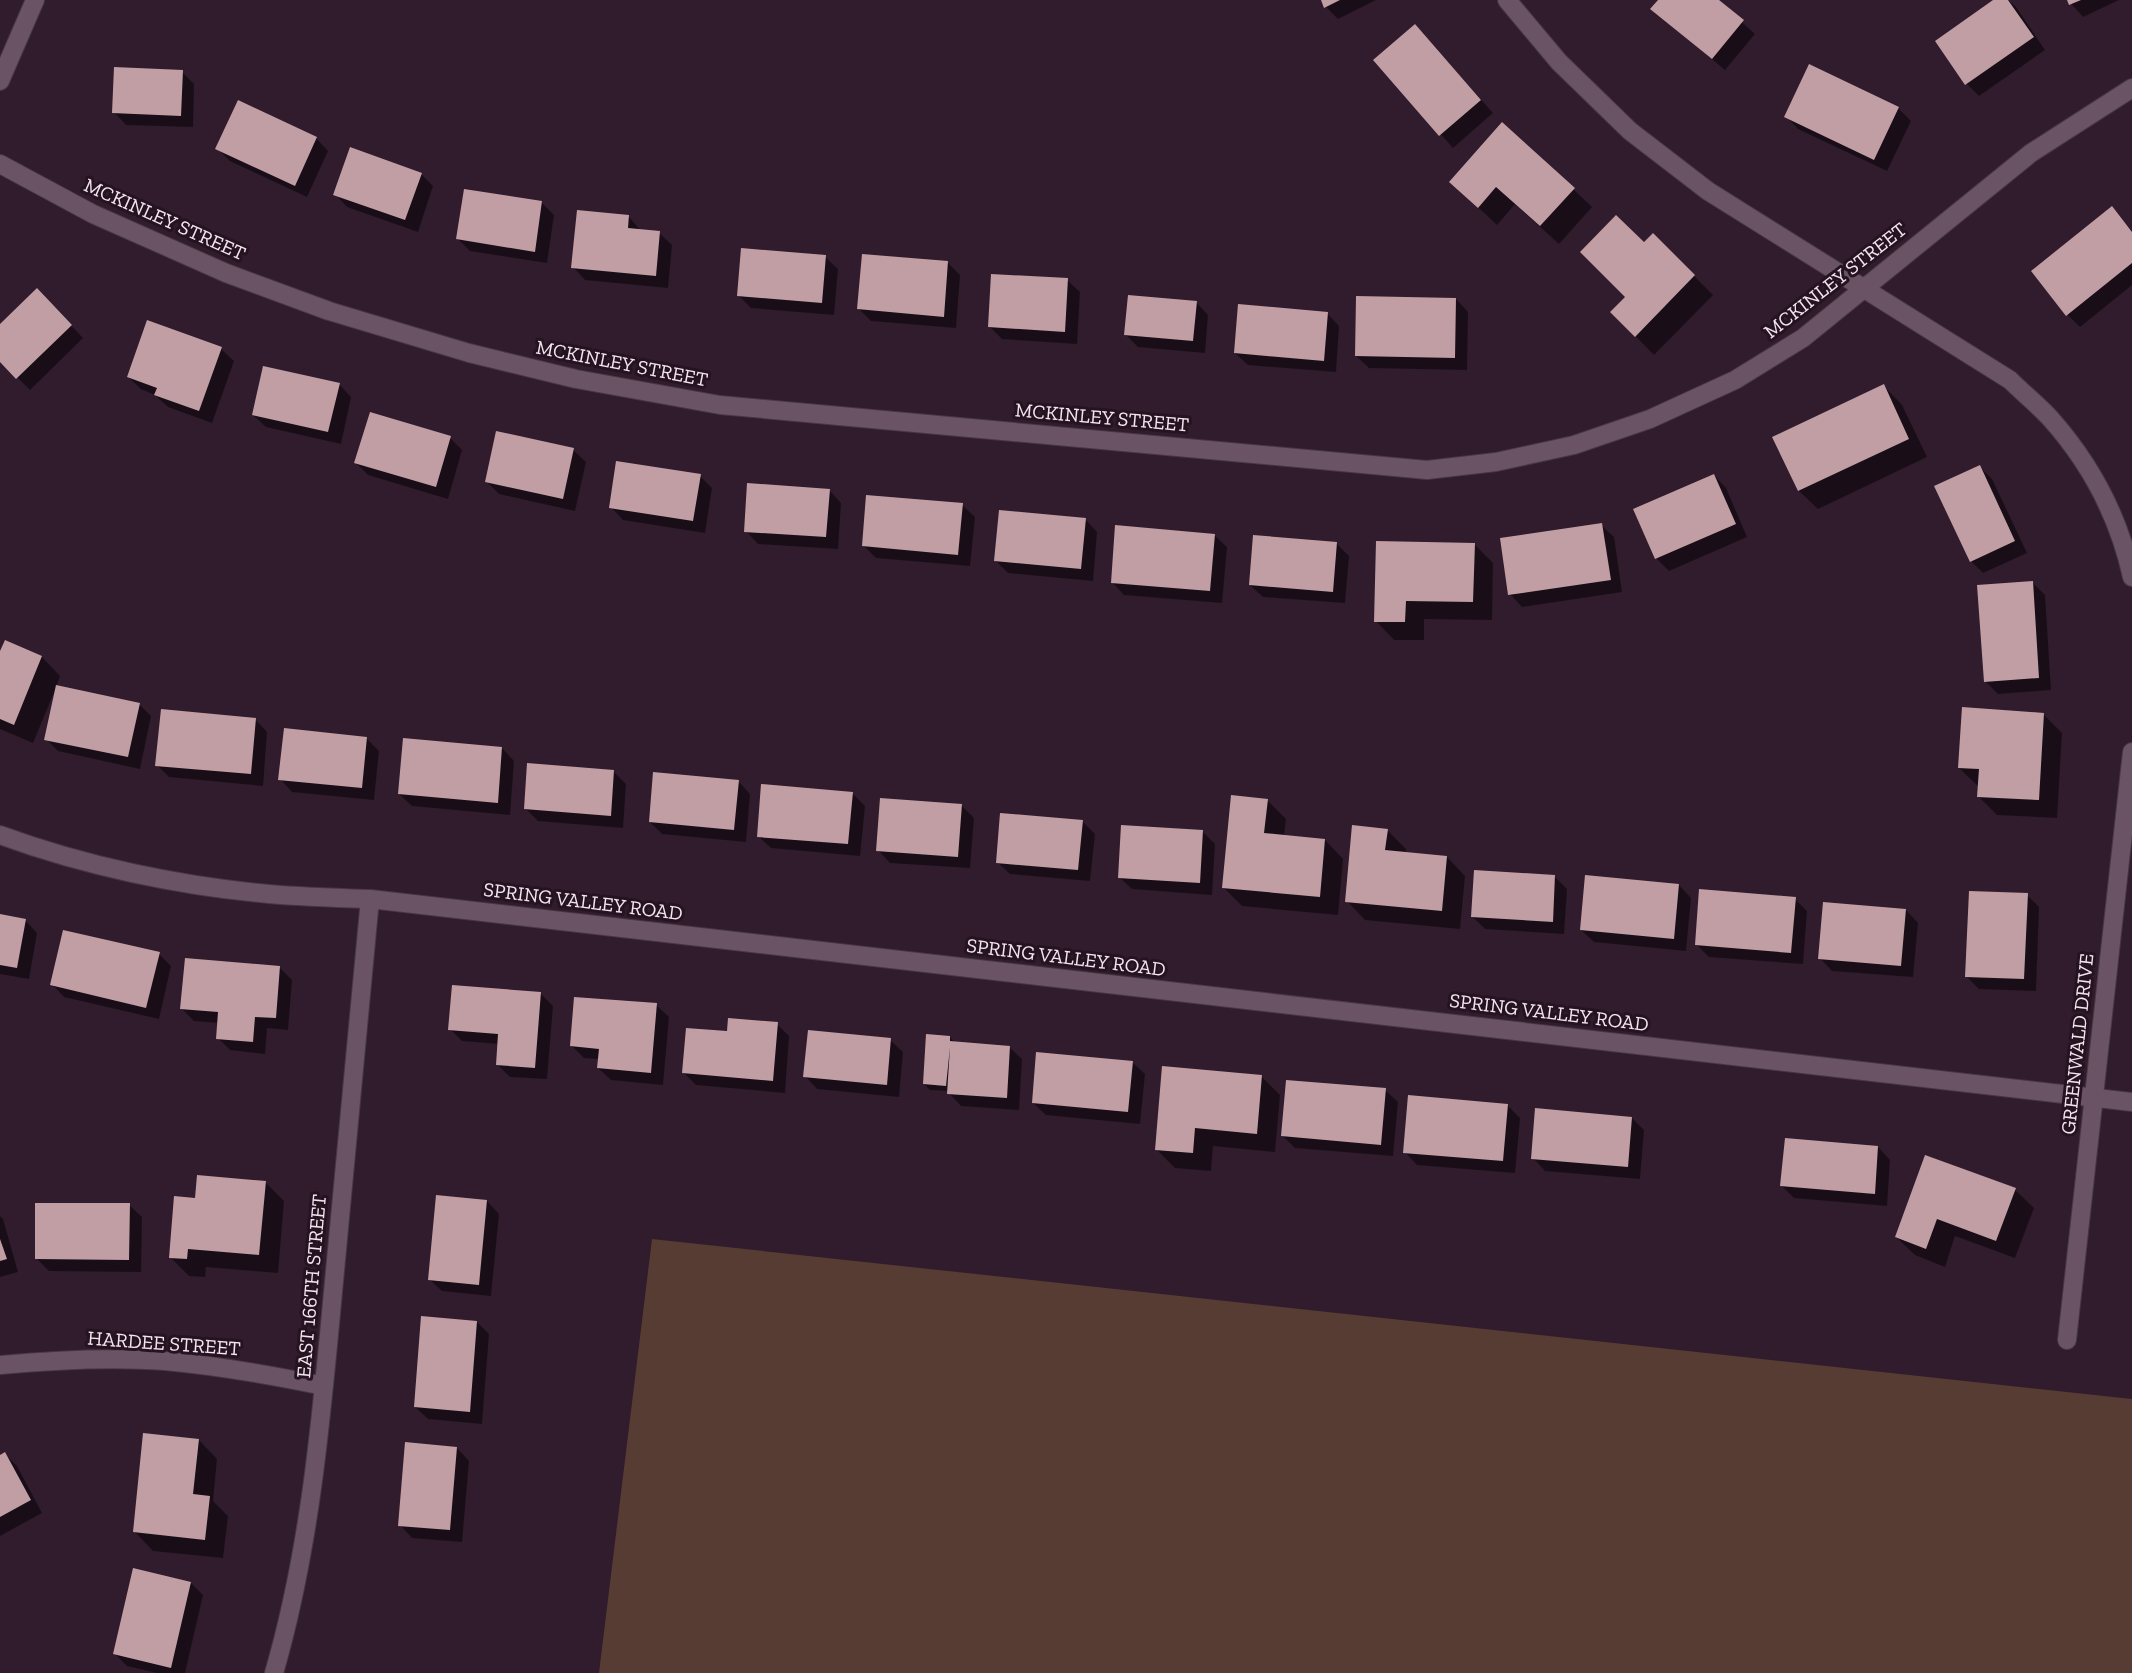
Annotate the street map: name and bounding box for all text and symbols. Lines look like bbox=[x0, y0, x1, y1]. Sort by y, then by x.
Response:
street label: MCKINLEY STREET bbox=[80, 173, 250, 265]
street label: MCKINLEY STREET bbox=[1759, 217, 1911, 343]
street label: MCKINLEY STREET bbox=[534, 335, 710, 391]
street label: MCKINLEY STREET bbox=[1014, 397, 1190, 437]
street label: SPRING VALLEY ROAD bbox=[482, 877, 684, 925]
street label: SPRING VALLEY ROAD bbox=[965, 933, 1167, 981]
street label: GREENWALD DRIVE bbox=[2056, 952, 2098, 1136]
street label: SPRING VALLEY ROAD bbox=[1448, 988, 1650, 1036]
street label: EAST 166TH STREET bbox=[291, 1193, 331, 1379]
street label: HARDEE STREET bbox=[87, 1326, 241, 1360]

